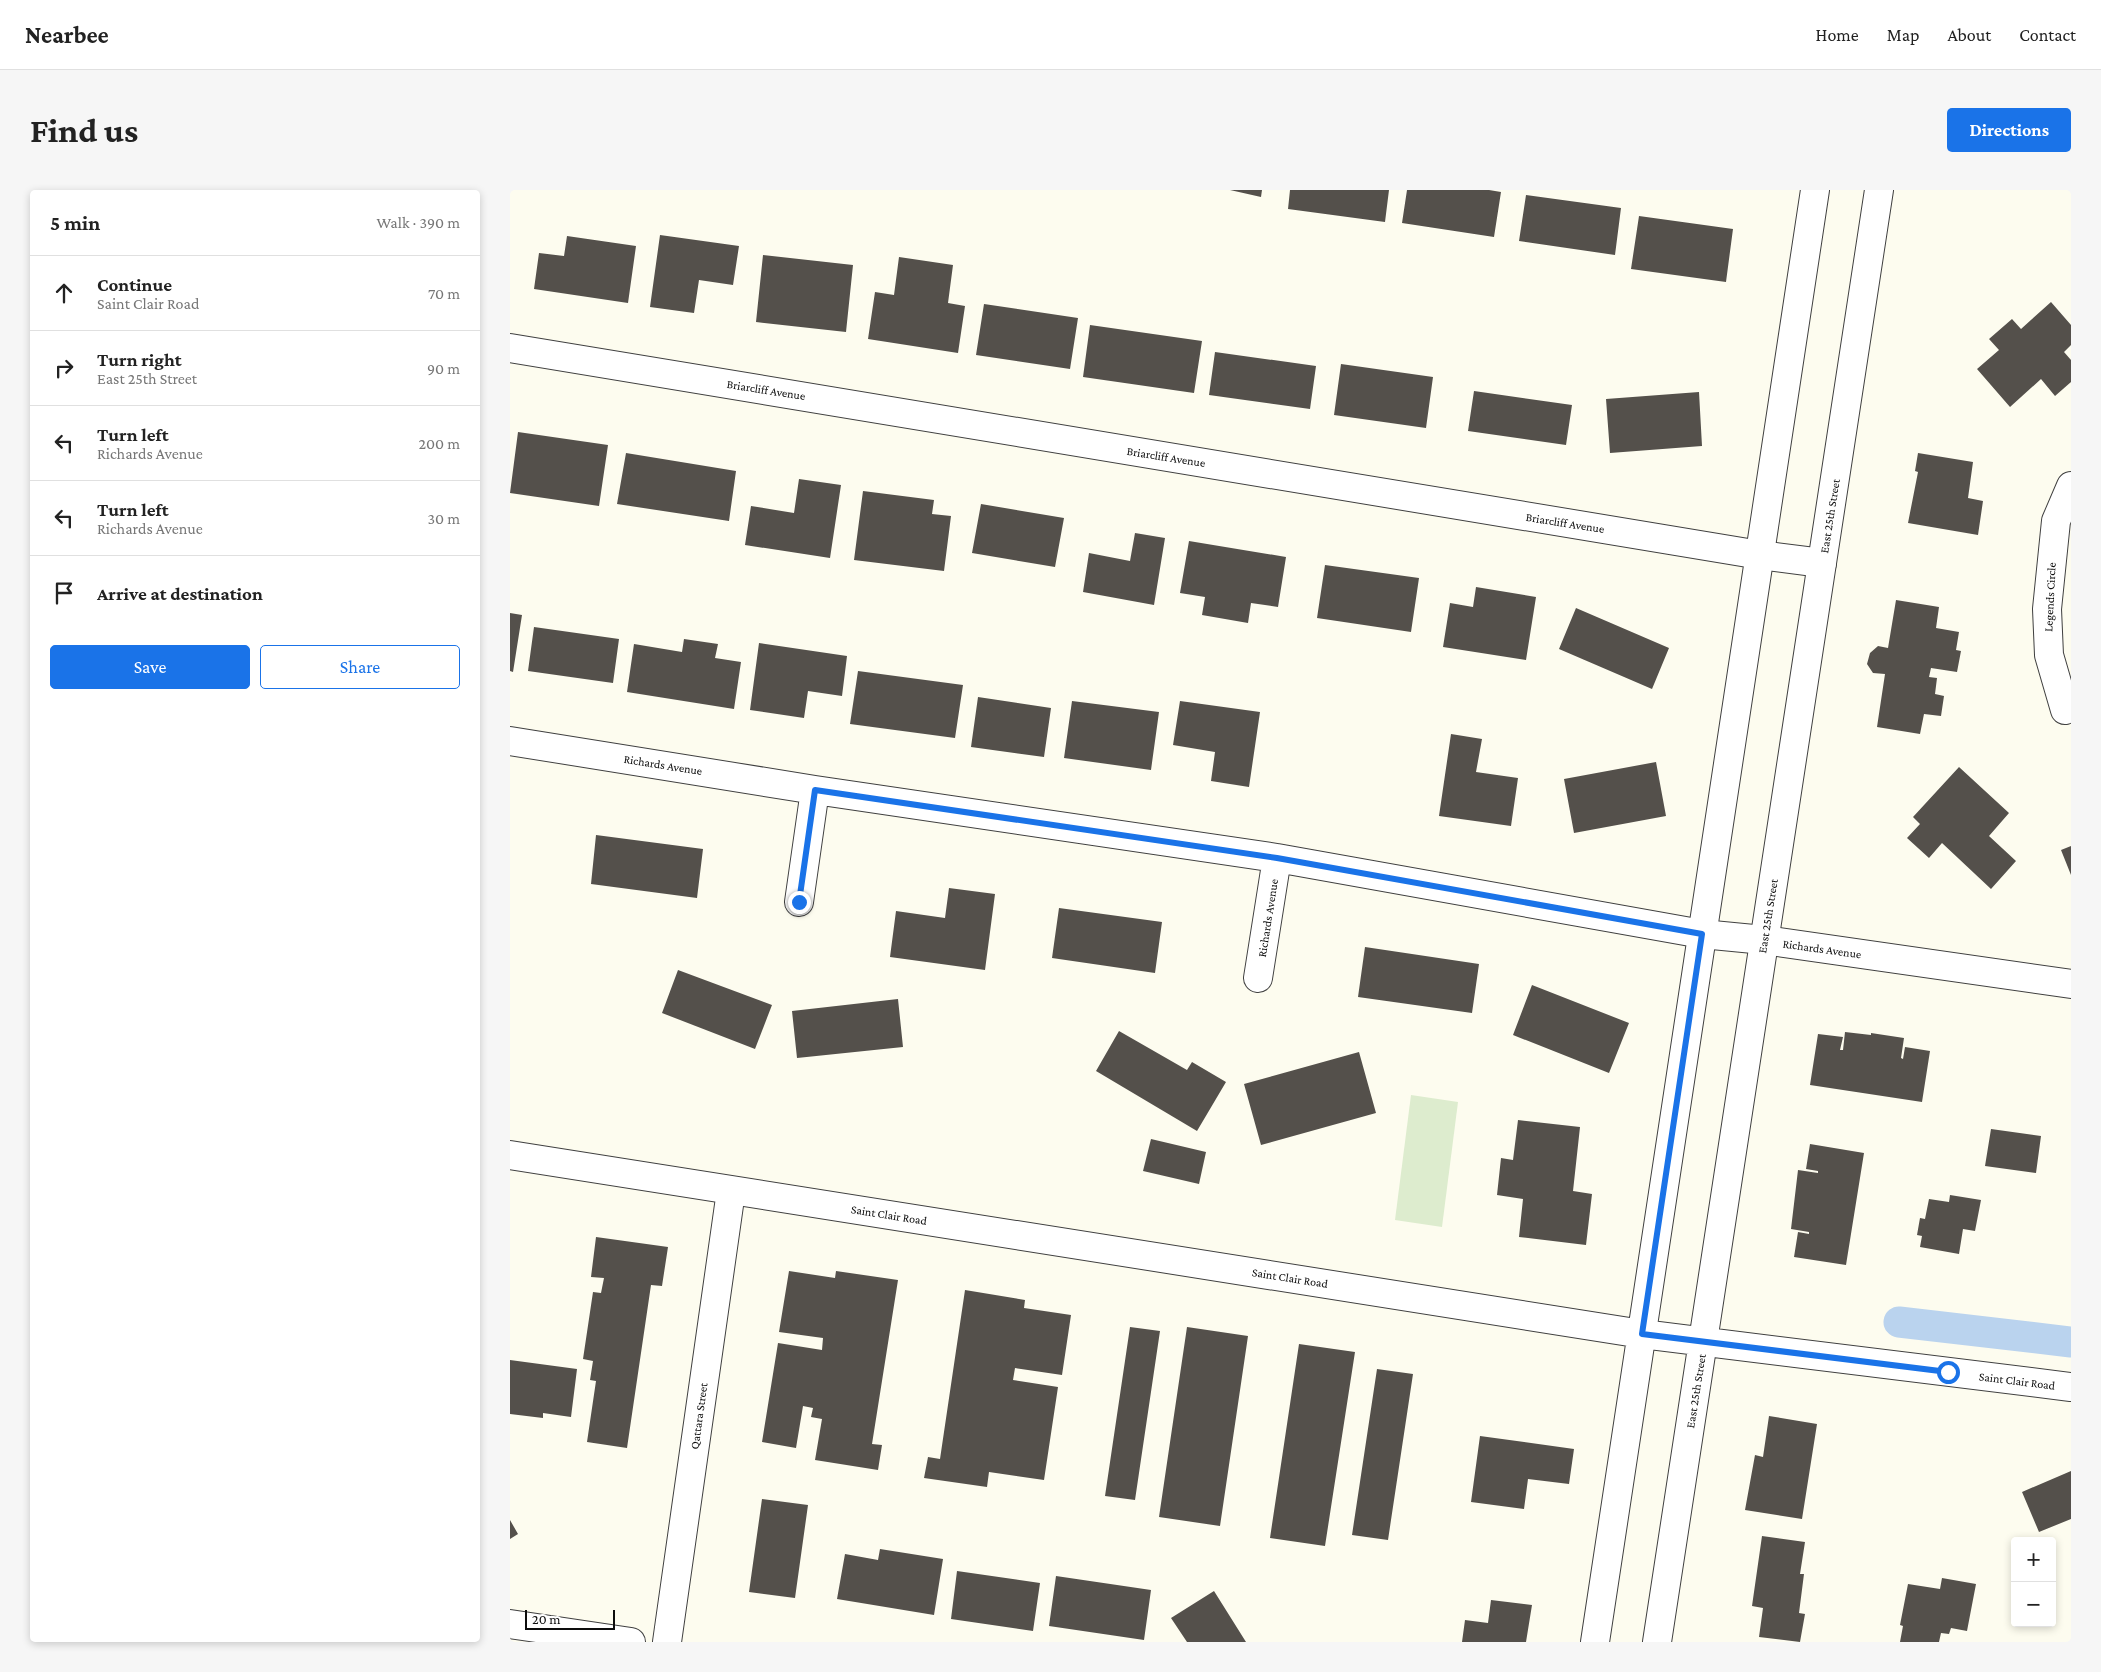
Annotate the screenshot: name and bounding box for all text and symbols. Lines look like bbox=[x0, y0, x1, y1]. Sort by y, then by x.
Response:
text: Nearbee bbox=[25, 21, 109, 48]
text: Home bbox=[1816, 25, 1859, 45]
text: Map bbox=[1887, 25, 1919, 45]
text: About bbox=[1947, 25, 1991, 45]
text: Contact bbox=[2019, 25, 2076, 45]
button: Directions bbox=[1947, 108, 2071, 152]
text: Find us bbox=[30, 111, 138, 150]
text: 5 min bbox=[50, 211, 100, 235]
text: Walk · 390 m bbox=[376, 214, 460, 231]
text: Continue bbox=[97, 274, 172, 295]
icon: ahead bbox=[50, 279, 78, 307]
text: 70 m bbox=[428, 285, 460, 302]
text: Saint Clair Road bbox=[97, 295, 199, 312]
text: Turn right bbox=[97, 349, 182, 370]
icon: right bbox=[50, 354, 78, 382]
text: 90 m bbox=[427, 360, 460, 377]
text: East 25th Street bbox=[97, 370, 197, 387]
street label: Briarcliff Avenue bbox=[726, 377, 806, 403]
text: Turn left bbox=[97, 424, 169, 445]
icon: left bbox=[50, 429, 78, 457]
text: 200 m bbox=[418, 435, 460, 452]
street label: Briarcliff Avenue bbox=[1126, 444, 1206, 470]
text: Richards Avenue bbox=[97, 445, 203, 462]
street label: East 25th Street bbox=[1817, 477, 1843, 554]
text: Turn left bbox=[97, 499, 169, 520]
icon: left bbox=[50, 504, 78, 532]
text: 30 m bbox=[428, 510, 460, 527]
street label: Briarcliff Avenue bbox=[1525, 510, 1605, 536]
text: Richards Avenue bbox=[97, 520, 203, 537]
street label: Legends Circle bbox=[2041, 562, 2059, 632]
icon: arrive bbox=[50, 579, 78, 607]
text: Arrive at destination bbox=[97, 583, 263, 604]
button: Save bbox=[50, 645, 250, 689]
button: Share bbox=[260, 645, 460, 689]
street label: Richards Avenue bbox=[623, 752, 703, 778]
street label: East 25th Street bbox=[1755, 877, 1781, 954]
street label: Richards Avenue bbox=[1255, 878, 1281, 958]
route end bbox=[788, 891, 811, 914]
street label: Richards Avenue bbox=[1782, 937, 1862, 961]
street label: Saint Clair Road bbox=[850, 1202, 929, 1228]
street label: Saint Clair Road bbox=[1251, 1265, 1330, 1291]
street label: East 25th Street bbox=[1683, 1352, 1709, 1429]
route start bbox=[1937, 1361, 1960, 1384]
street label: Saint Clair Road bbox=[1978, 1369, 2057, 1393]
street label: Qattara Street bbox=[687, 1381, 711, 1450]
map controls bbox=[2011, 1537, 2056, 1627]
button: + bbox=[2011, 1537, 2056, 1582]
button: − bbox=[2011, 1582, 2056, 1627]
scale bar bbox=[525, 1607, 615, 1630]
text: 20 m bbox=[532, 1611, 560, 1627]

